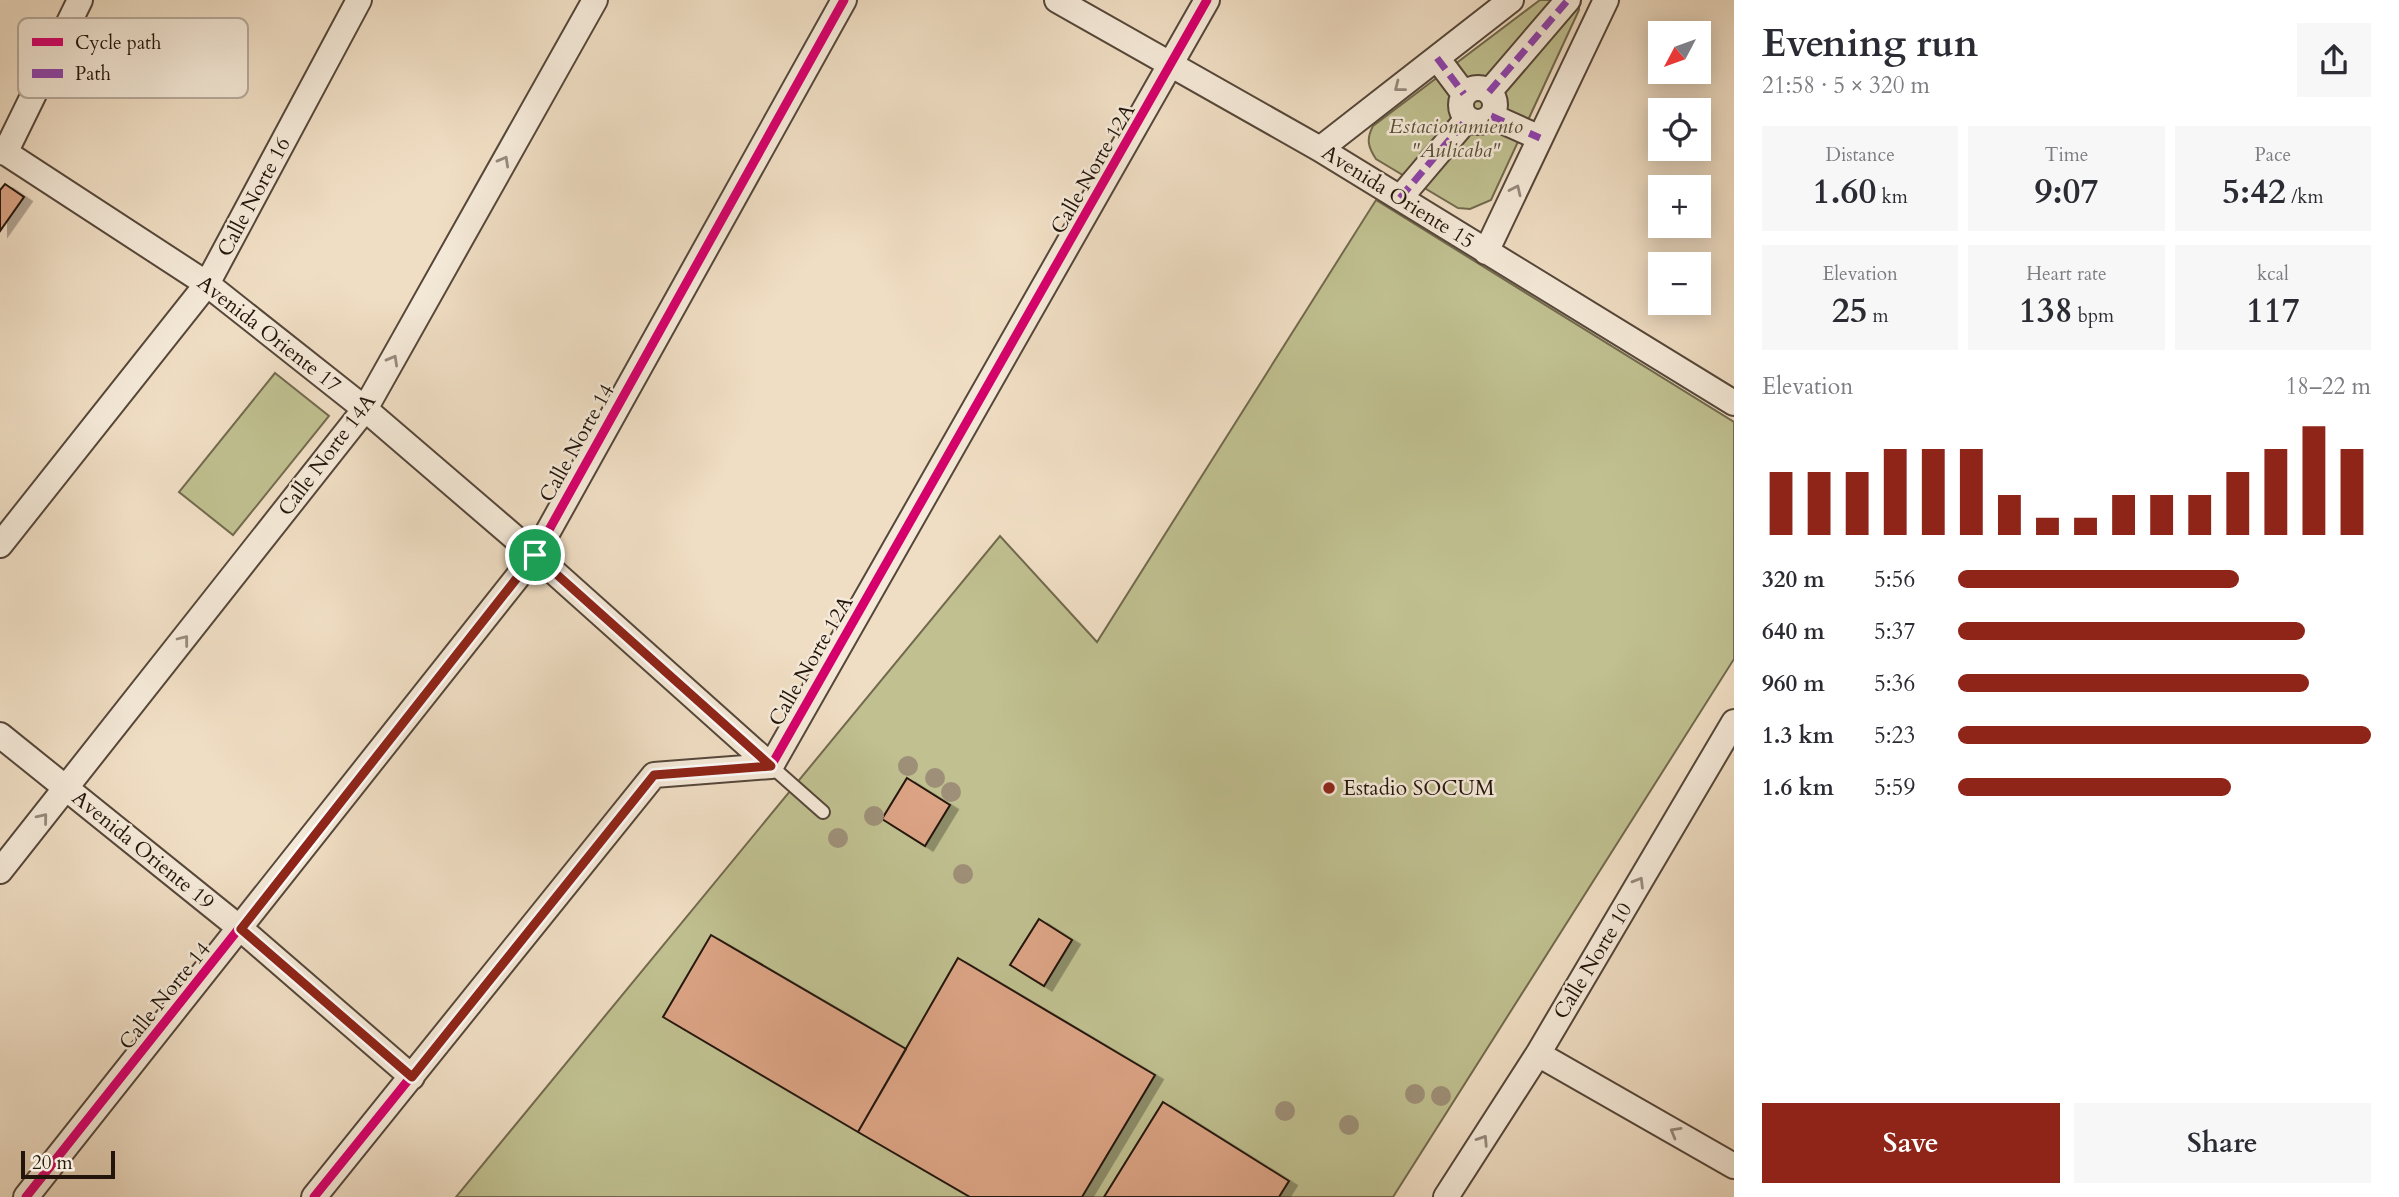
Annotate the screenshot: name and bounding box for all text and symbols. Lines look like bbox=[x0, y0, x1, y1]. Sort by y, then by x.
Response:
legend bbox=[18, 18, 248, 98]
text: Evening run bbox=[1762, 18, 1978, 70]
north arrow bbox=[1648, 21, 1712, 84]
map controls bbox=[1648, 21, 1711, 315]
button: share bbox=[2297, 23, 2371, 97]
text: Cycle path bbox=[75, 30, 162, 56]
text: Path bbox=[75, 61, 111, 87]
text: 21:58 · 5 × 320 m bbox=[1762, 70, 1930, 101]
one-way arrow bbox=[1394, 79, 1407, 92]
street label: Calle Norte 12A bbox=[1044, 98, 1142, 240]
button: locate bbox=[1648, 98, 1711, 161]
park label: Estacionamiento "Aulicaba" bbox=[1389, 112, 1523, 165]
street label: Calle Norte 16 bbox=[210, 132, 298, 262]
street label: Avenida Oriente 15 bbox=[1316, 138, 1480, 256]
text: Distance bbox=[1825, 142, 1895, 168]
text: Time bbox=[2045, 142, 2088, 168]
text: Pace bbox=[2254, 142, 2291, 168]
one-way arrow bbox=[496, 156, 509, 169]
text: 1.60 bbox=[1813, 168, 1876, 216]
text: 9:07 bbox=[2035, 168, 2098, 216]
text: 5:42 bbox=[2222, 168, 2286, 216]
button: + bbox=[1648, 175, 1711, 238]
text: km bbox=[1876, 184, 1908, 210]
text: /km bbox=[2286, 184, 2324, 210]
one-way arrow bbox=[1507, 185, 1521, 198]
button: − bbox=[1648, 252, 1711, 315]
text: Elevation bbox=[1822, 261, 1898, 287]
text: Heart rate bbox=[2026, 261, 2107, 287]
text: kcal bbox=[2257, 261, 2289, 287]
street label: Avenida Oriente 17 bbox=[191, 269, 347, 400]
text: 25 bbox=[1832, 287, 1868, 335]
text: 138 bbox=[2019, 287, 2073, 335]
text: 117 bbox=[2246, 287, 2300, 335]
text: m bbox=[1868, 303, 1889, 329]
text: bpm bbox=[2073, 303, 2114, 329]
one-way arrow bbox=[385, 354, 398, 367]
text: Elevation bbox=[1762, 371, 1853, 402]
text: 18–22 m bbox=[2286, 371, 2371, 402]
street label: Calle Norte 14 bbox=[533, 378, 622, 507]
street label: Calle Norte 14A bbox=[271, 388, 383, 522]
pin bbox=[505, 525, 565, 585]
icon: arrive bbox=[516, 536, 554, 574]
text: 320 m bbox=[1762, 564, 1825, 595]
text: 5:56 bbox=[1874, 564, 1915, 595]
street label: Calle Norte 12A bbox=[762, 590, 860, 732]
text: 640 m bbox=[1762, 616, 1825, 647]
text: 5:37 bbox=[1874, 616, 1915, 647]
one-way arrow bbox=[176, 635, 188, 648]
text: 960 m bbox=[1762, 668, 1825, 699]
text: 5:36 bbox=[1874, 668, 1915, 699]
text: 1.3 km bbox=[1762, 720, 1834, 751]
text: 5:23 bbox=[1874, 720, 1915, 751]
text: 1.6 km bbox=[1762, 772, 1834, 803]
text: 5:59 bbox=[1874, 772, 1915, 803]
place label: Estadio SOCUM bbox=[1343, 774, 1495, 803]
marker: Estadio SOCUM bbox=[1321, 780, 1337, 796]
street label: Avenida Oriente 19 bbox=[66, 784, 220, 917]
one-way arrow bbox=[35, 814, 47, 827]
one-way arrow bbox=[1631, 877, 1644, 890]
street label: Calle Norte 10 bbox=[1547, 897, 1639, 1025]
street label: Calle Norte 14 bbox=[112, 936, 218, 1056]
button: Save bbox=[1762, 1103, 2060, 1183]
button: Share bbox=[2074, 1103, 2371, 1183]
one-way arrow bbox=[1669, 1127, 1682, 1140]
one-way arrow bbox=[1475, 1134, 1488, 1147]
scale bar bbox=[21, 1148, 116, 1180]
text: 20 m bbox=[32, 1150, 73, 1176]

